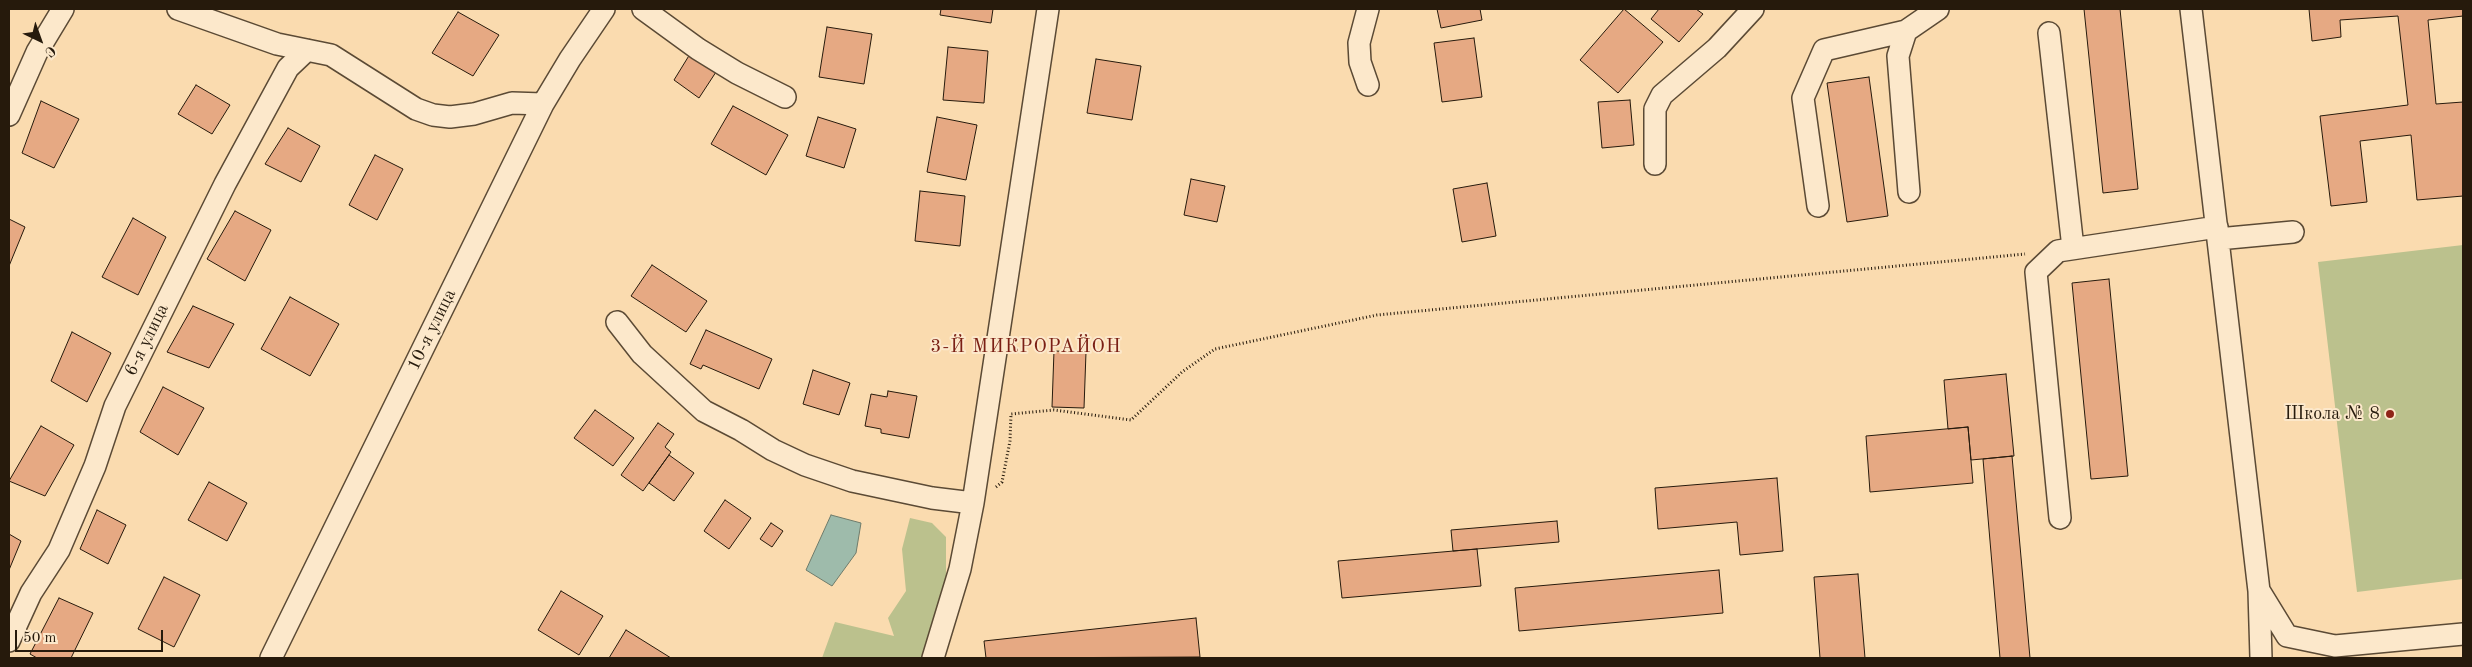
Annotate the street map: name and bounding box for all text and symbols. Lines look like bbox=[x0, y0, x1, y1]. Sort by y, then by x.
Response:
north arrow bbox=[15, 15, 65, 65]
text: С bbox=[42, 43, 58, 59]
street label: 10-я улица bbox=[403, 286, 461, 374]
street label: 6-я улица bbox=[120, 300, 174, 380]
district label: 3-Й МИКРОРАЙОН bbox=[928, 336, 1124, 358]
place label: Школа № 8 bbox=[2284, 403, 2380, 425]
marker: Школа № 8 bbox=[2384, 408, 2396, 420]
scale bar bbox=[18, 620, 165, 652]
text: 50 m bbox=[23, 631, 57, 646]

